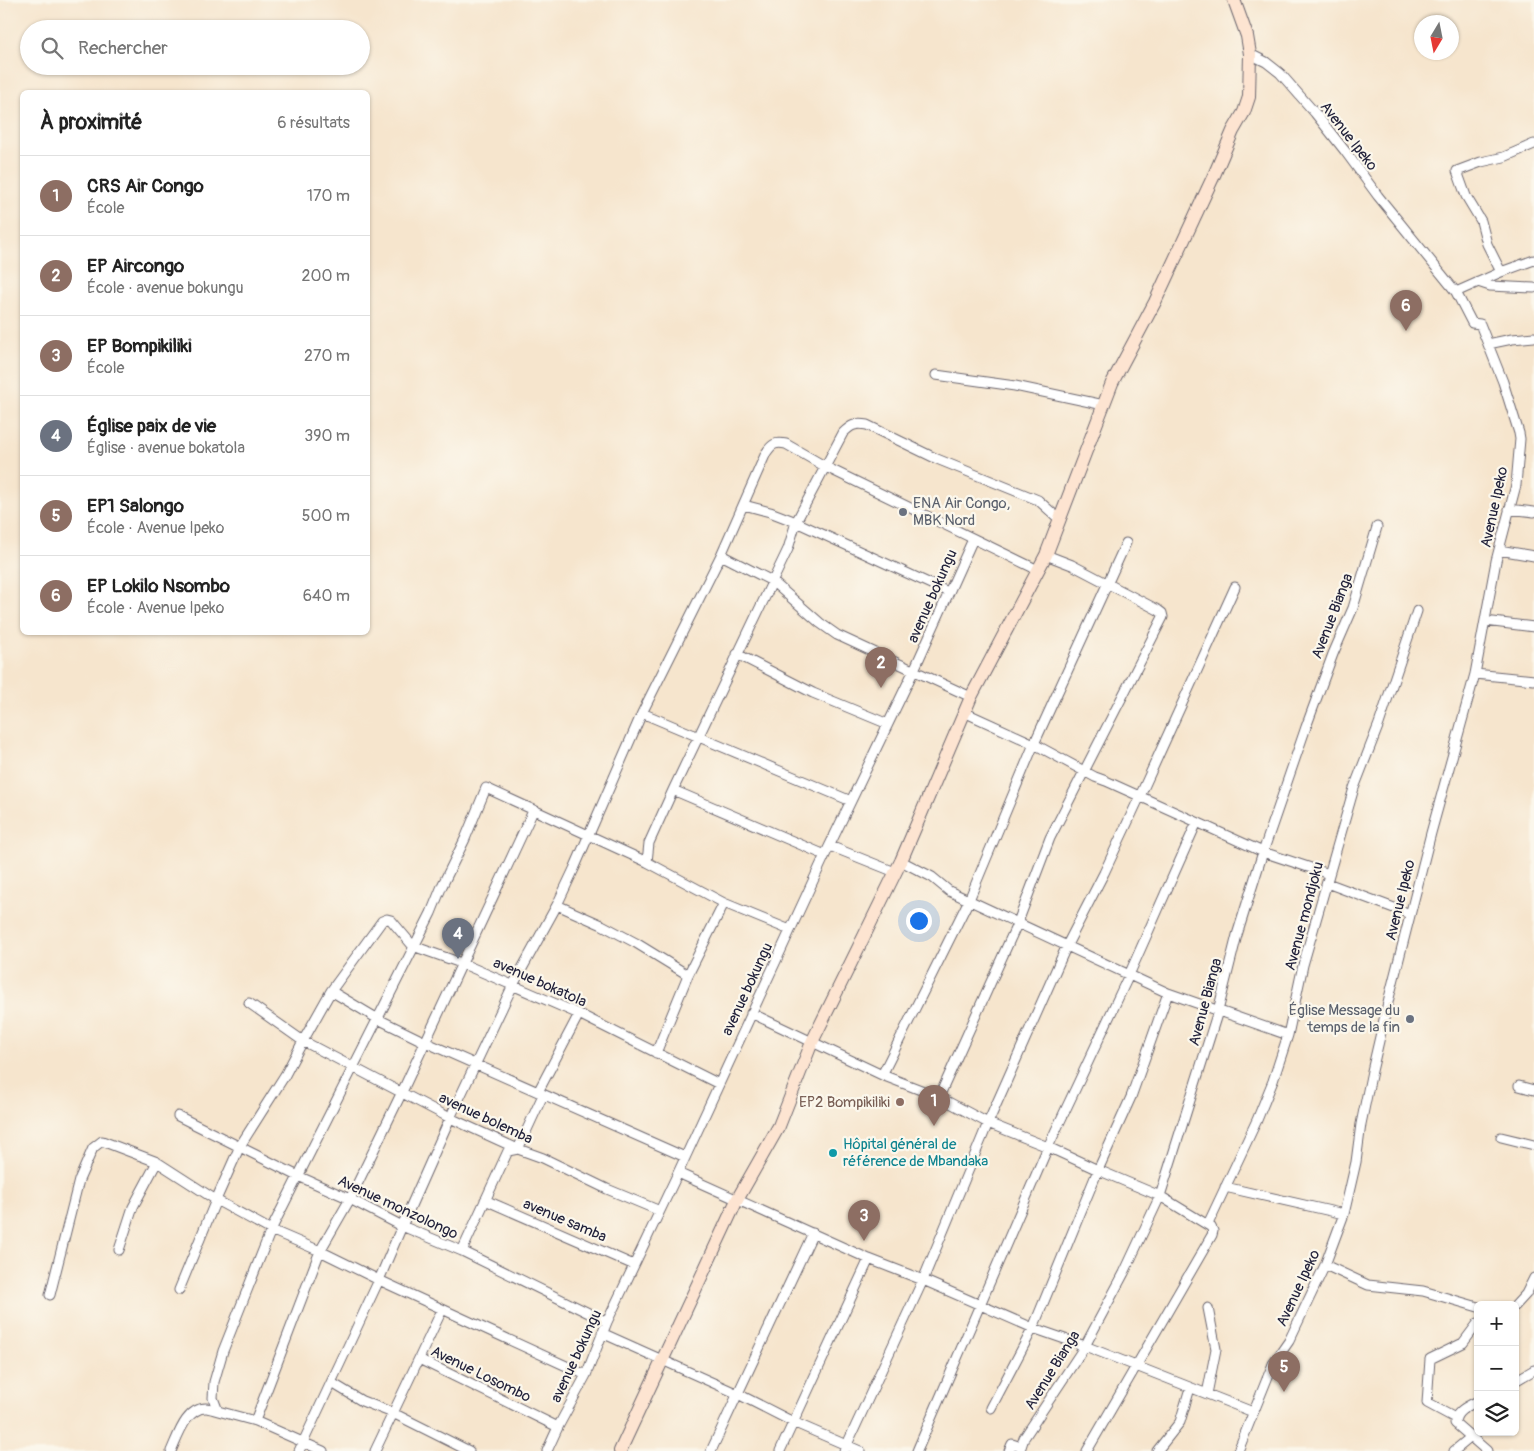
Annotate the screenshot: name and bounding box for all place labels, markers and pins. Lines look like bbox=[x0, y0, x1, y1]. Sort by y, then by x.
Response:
pin: 6 bbox=[1390, 290, 1422, 331]
place label: ENA Air Congo, MBK Nord bbox=[913, 494, 1010, 530]
marker: ENA Air Congo, MBK Nord bbox=[897, 506, 909, 518]
pin: 2 bbox=[865, 647, 897, 688]
pin: 4 bbox=[442, 918, 474, 959]
place label: Église Message du temps de la fin bbox=[1289, 1001, 1400, 1037]
marker: Église Message du temps de la fin bbox=[1404, 1013, 1416, 1025]
pin: 1 bbox=[918, 1085, 950, 1126]
place label: EP2 Bompikiliki bbox=[799, 1093, 890, 1112]
marker: EP2 Bompikiliki bbox=[894, 1096, 906, 1108]
place label: Hôpital général de référence de Mbandaka bbox=[843, 1135, 988, 1171]
marker: Hôpital général de référence de Mbandaka bbox=[827, 1147, 839, 1159]
pin: 3 bbox=[848, 1200, 880, 1241]
pin: 5 bbox=[1268, 1351, 1300, 1392]

